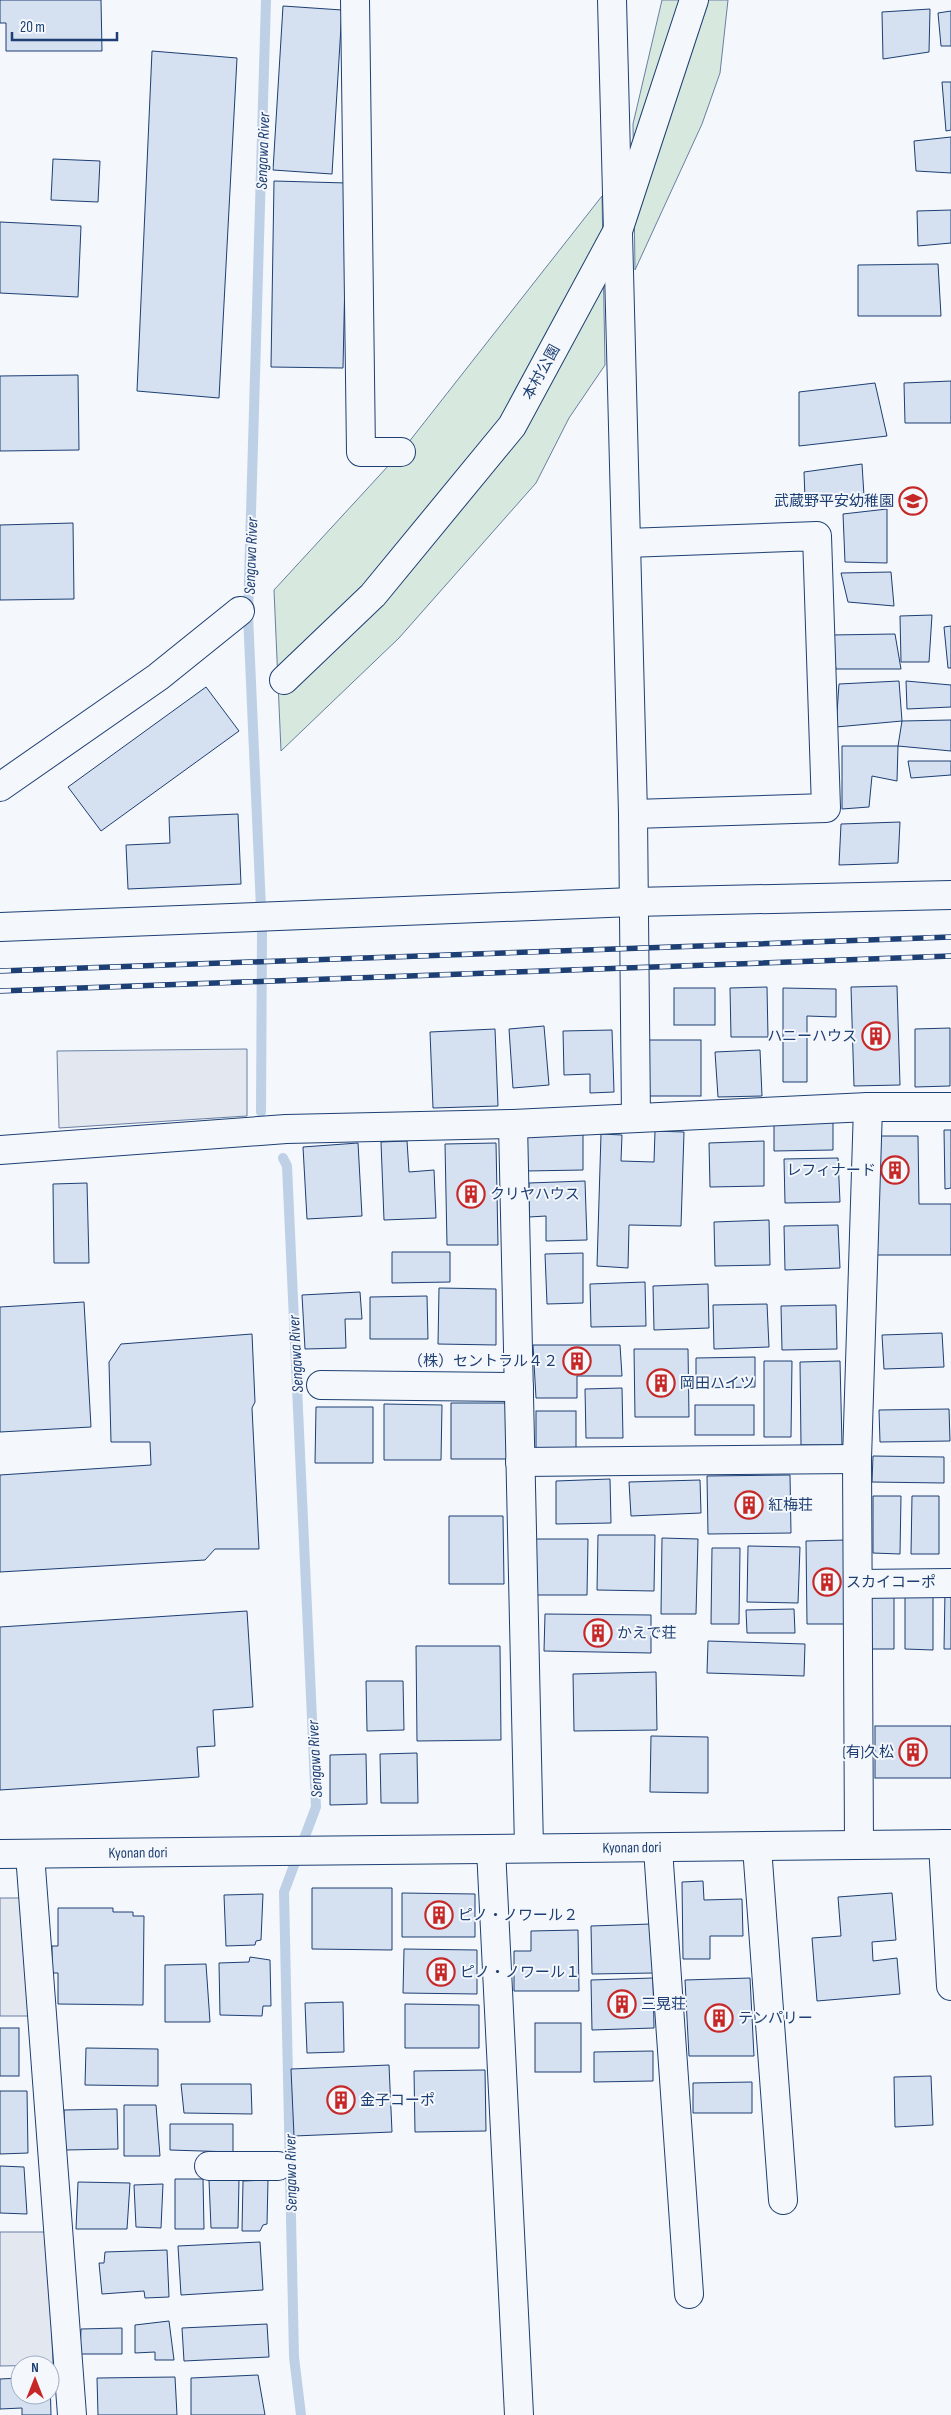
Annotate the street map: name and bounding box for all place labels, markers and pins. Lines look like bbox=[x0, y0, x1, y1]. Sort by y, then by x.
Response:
school or university icon: 武蔵野平安幼稚園 bbox=[898, 486, 928, 516]
place label: 武蔵野平安幼稚園 bbox=[774, 492, 894, 511]
building icon: ハニーハウス bbox=[861, 1021, 891, 1051]
place label: ハニーハウス bbox=[767, 1027, 857, 1046]
building icon: レフィナード bbox=[880, 1155, 910, 1185]
place label: レフィナード bbox=[786, 1161, 876, 1180]
building icon: クリヤハウス bbox=[456, 1179, 486, 1209]
place label: クリヤハウス bbox=[490, 1185, 580, 1204]
building icon: （株）セントラル４２ bbox=[562, 1346, 592, 1376]
place label: （株）セントラル４２ bbox=[408, 1352, 558, 1371]
building icon: 岡田ハイツ bbox=[646, 1368, 676, 1398]
place label: 岡田ハイツ bbox=[680, 1374, 755, 1393]
building icon: 紅梅荘 bbox=[734, 1490, 764, 1520]
place label: 紅梅荘 bbox=[768, 1496, 813, 1515]
building icon: スカイコーポ bbox=[812, 1567, 842, 1597]
place label: スカイコーポ bbox=[846, 1573, 936, 1592]
building icon: かえで荘 bbox=[583, 1618, 613, 1648]
place label: かえで荘 bbox=[617, 1624, 677, 1643]
building icon: (有)久松 bbox=[898, 1737, 928, 1767]
place label: (有)久松 bbox=[843, 1743, 894, 1762]
building icon: ピノ・ノワール２ bbox=[424, 1900, 454, 1930]
place label: ピノ・ノワール２ bbox=[458, 1906, 578, 1925]
building icon: ピノ・ノワール１ bbox=[426, 1957, 456, 1987]
place label: ピノ・ノワール１ bbox=[460, 1963, 580, 1982]
building icon: 三晃荘 bbox=[607, 1989, 637, 2019]
place label: 三晃荘 bbox=[641, 1995, 686, 2014]
building icon: テンパリー bbox=[704, 2003, 734, 2033]
place label: テンパリー bbox=[738, 2009, 813, 2028]
building icon: 金子コーポ bbox=[326, 2085, 356, 2115]
place label: 金子コーポ bbox=[360, 2091, 435, 2110]

